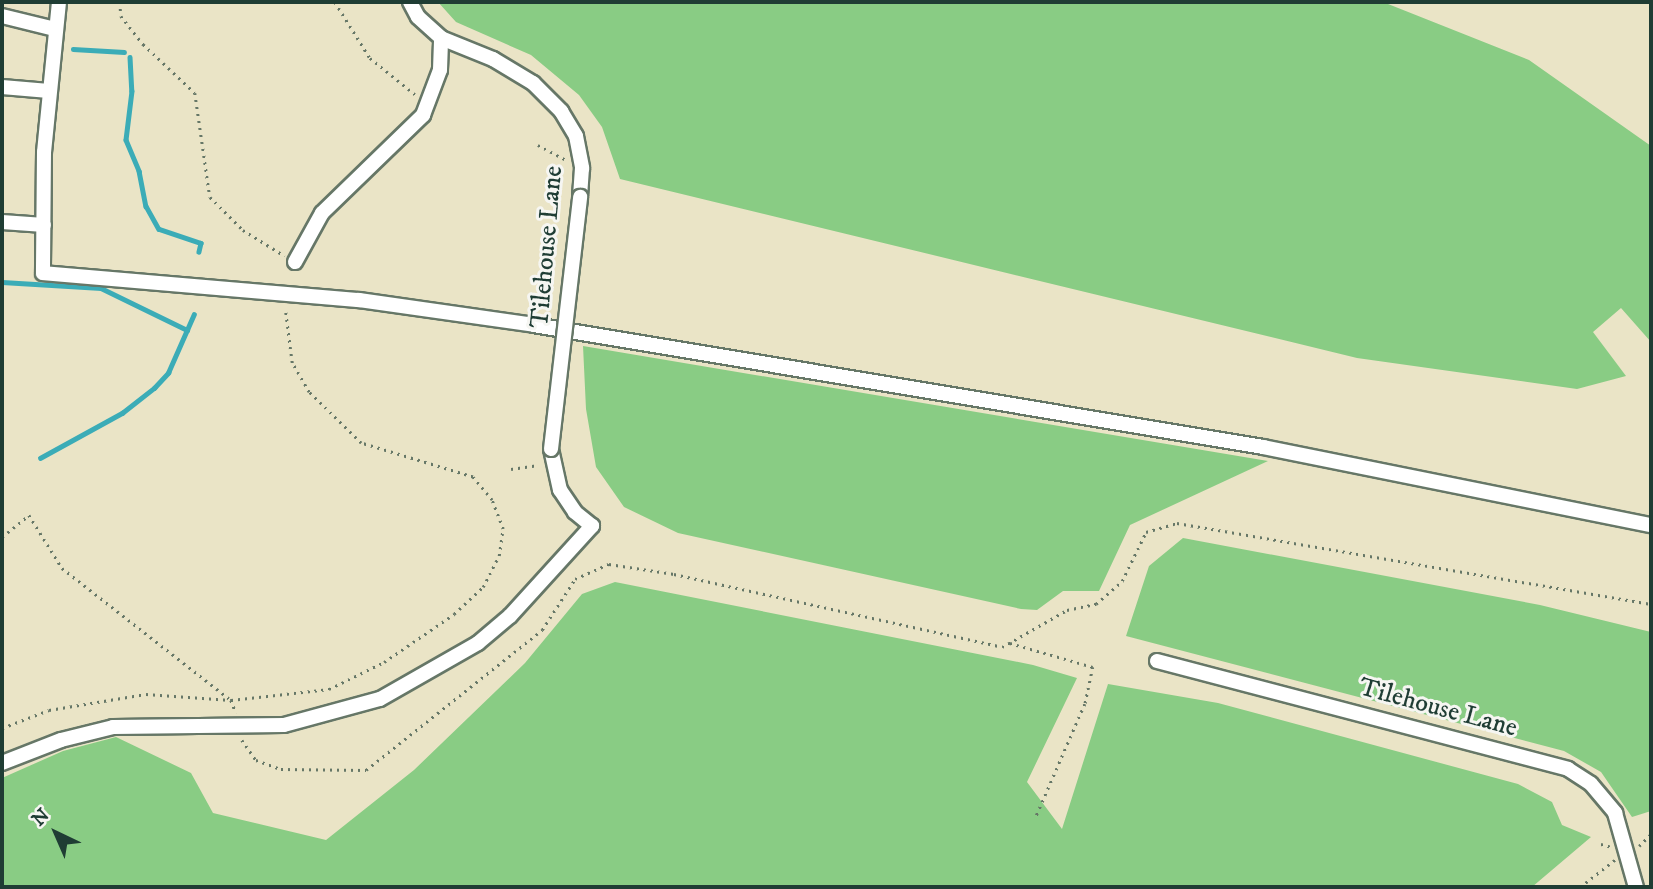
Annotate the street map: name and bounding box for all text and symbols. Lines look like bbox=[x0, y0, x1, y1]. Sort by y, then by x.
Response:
street label: Tilehouse Lane bbox=[524, 165, 570, 329]
street label: Tilehouse Lane bbox=[1355, 672, 1521, 744]
north arrow bbox=[21, 798, 91, 868]
text: N bbox=[27, 804, 55, 831]

